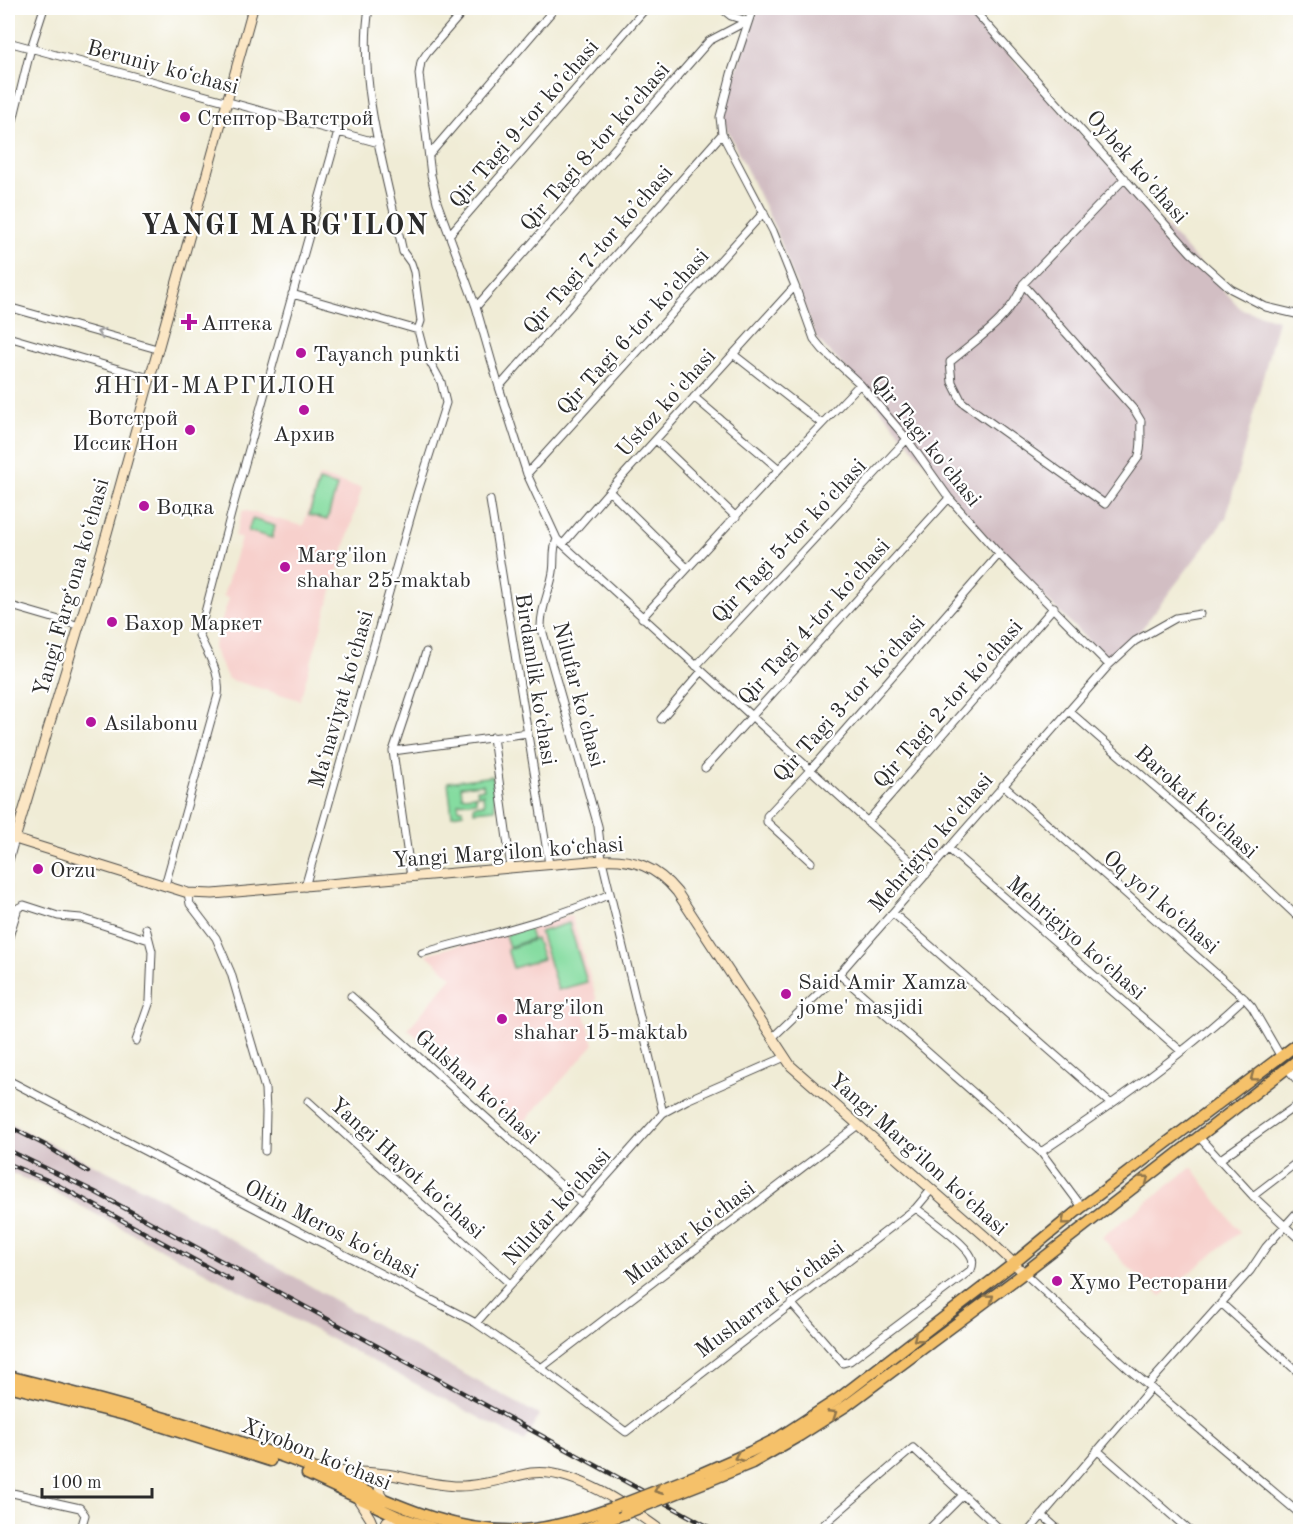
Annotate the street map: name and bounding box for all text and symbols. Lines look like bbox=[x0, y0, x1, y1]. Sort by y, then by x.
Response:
street label: Qir Tagi 9-tor koʼchasi bbox=[446, 36, 603, 213]
street label: Beruniy koʻchasi bbox=[84, 37, 241, 99]
street label: Qir Tagi 8-tor koʼchasi bbox=[517, 59, 674, 236]
street label: Oybek ko'chasi bbox=[1082, 107, 1191, 228]
place label: Стептор Ватстрой bbox=[197, 108, 374, 130]
marker: Стептор Ватстрой bbox=[178, 110, 192, 124]
street label: Qir Tagi 7-tor koʼchasi bbox=[520, 162, 677, 339]
district label: YANGI MARG'ILON bbox=[141, 213, 429, 241]
street label: Qir Tagi 6-tor koʼchasi bbox=[553, 245, 714, 420]
place label: Аптека bbox=[201, 313, 272, 335]
marker: Аптека bbox=[182, 315, 196, 329]
one-way arrow bbox=[96, 328, 107, 340]
place label: Tayanch punkti bbox=[313, 344, 460, 366]
street label: Ustoz ko'chasi bbox=[613, 345, 720, 461]
marker: Tayanch punkti bbox=[294, 346, 308, 360]
street label: Qir Tagi ko'chasi bbox=[866, 372, 985, 511]
district label: ЯНГИ-МАРГИЛОН bbox=[94, 375, 336, 399]
marker: Архив bbox=[297, 403, 311, 417]
place label: Вотстрой Иссик Нон bbox=[73, 408, 178, 455]
marker: Вотстрой Иссик Нон bbox=[183, 423, 197, 437]
place label: Архив bbox=[273, 424, 335, 446]
street label: Qir Tagi 5-tor koʼchasi bbox=[708, 455, 871, 628]
street label: Yangi Fargʻona koʻchasi bbox=[30, 476, 114, 699]
place label: Водка bbox=[156, 497, 214, 519]
marker: Водка bbox=[137, 499, 151, 513]
street label: Qir Tagi 4-tor koʼchasi bbox=[734, 535, 895, 710]
place label: Marg'ilon shahar 25-maktab bbox=[297, 545, 471, 592]
marker: Marg'ilon shahar 25-maktab bbox=[278, 560, 292, 574]
street label: Birdamlik koʻchasi bbox=[511, 592, 560, 767]
street label: Maʻnaviyat koʻchasi bbox=[306, 608, 378, 791]
street label: Qir Tagi 3-tor koʼchasi bbox=[769, 612, 930, 787]
place label: Бахор Маркет bbox=[124, 613, 262, 635]
marker: Бахор Маркет bbox=[105, 615, 119, 629]
street label: Qir Tagi 2-tor koʼchasi bbox=[870, 616, 1027, 793]
street label: Nilufar ko'chasi bbox=[548, 619, 608, 770]
place label: Asilabonu bbox=[103, 713, 198, 735]
marker: Asilabonu bbox=[84, 715, 98, 729]
street label: Barokat koʻchasi bbox=[1130, 742, 1261, 863]
street label: Mehrigiyo ko'chasi bbox=[865, 769, 998, 917]
street label: Yangi Margʻilon koʻchasi bbox=[392, 834, 624, 872]
street label: Oq yoʻl koʻchasi bbox=[1099, 847, 1223, 959]
place label: Orzu bbox=[50, 860, 96, 882]
marker: Orzu bbox=[31, 862, 45, 876]
street label: Mehrigiyo koʻchasi bbox=[1002, 873, 1149, 1004]
place label: Said Amir Xamza jome' masjidi bbox=[797, 972, 967, 1019]
marker: Said Amir Xamza jome' masjidi bbox=[779, 987, 793, 1001]
place label: Marg'ilon shahar 15-maktab bbox=[514, 997, 688, 1044]
marker: Marg'ilon shahar 15-maktab bbox=[495, 1012, 509, 1026]
street label: Gulshan koʻchasi bbox=[410, 1026, 543, 1149]
street label: Yangi Margʻilon koʻchasi bbox=[824, 1069, 1011, 1240]
one-way arrow bbox=[1249, 1070, 1260, 1081]
street label: Yangi Hayot koʻchasi bbox=[325, 1094, 488, 1243]
street label: Nilufar koʻchasi bbox=[500, 1145, 615, 1270]
street label: Oltin Meros koʻchasi bbox=[241, 1176, 422, 1283]
one-way arrow bbox=[1138, 1176, 1149, 1187]
street label: Muattar koʻchasi bbox=[621, 1177, 760, 1290]
one-way arrow bbox=[1061, 1214, 1072, 1225]
street label: Musharraf koʻchasi bbox=[692, 1237, 849, 1362]
place label: Хумо Ресторани bbox=[1069, 1272, 1228, 1294]
marker: Хумо Ресторани bbox=[1050, 1274, 1064, 1288]
one-way arrow bbox=[984, 1295, 995, 1306]
one-way arrow bbox=[913, 1331, 924, 1342]
one-way arrow bbox=[827, 1410, 838, 1421]
street label: Xiyobon koʻchasi bbox=[238, 1415, 394, 1495]
one-way arrow bbox=[733, 1450, 744, 1462]
scale bar bbox=[42, 1461, 152, 1499]
text: 100 m bbox=[51, 1474, 102, 1492]
one-way arrow bbox=[654, 1483, 665, 1495]

